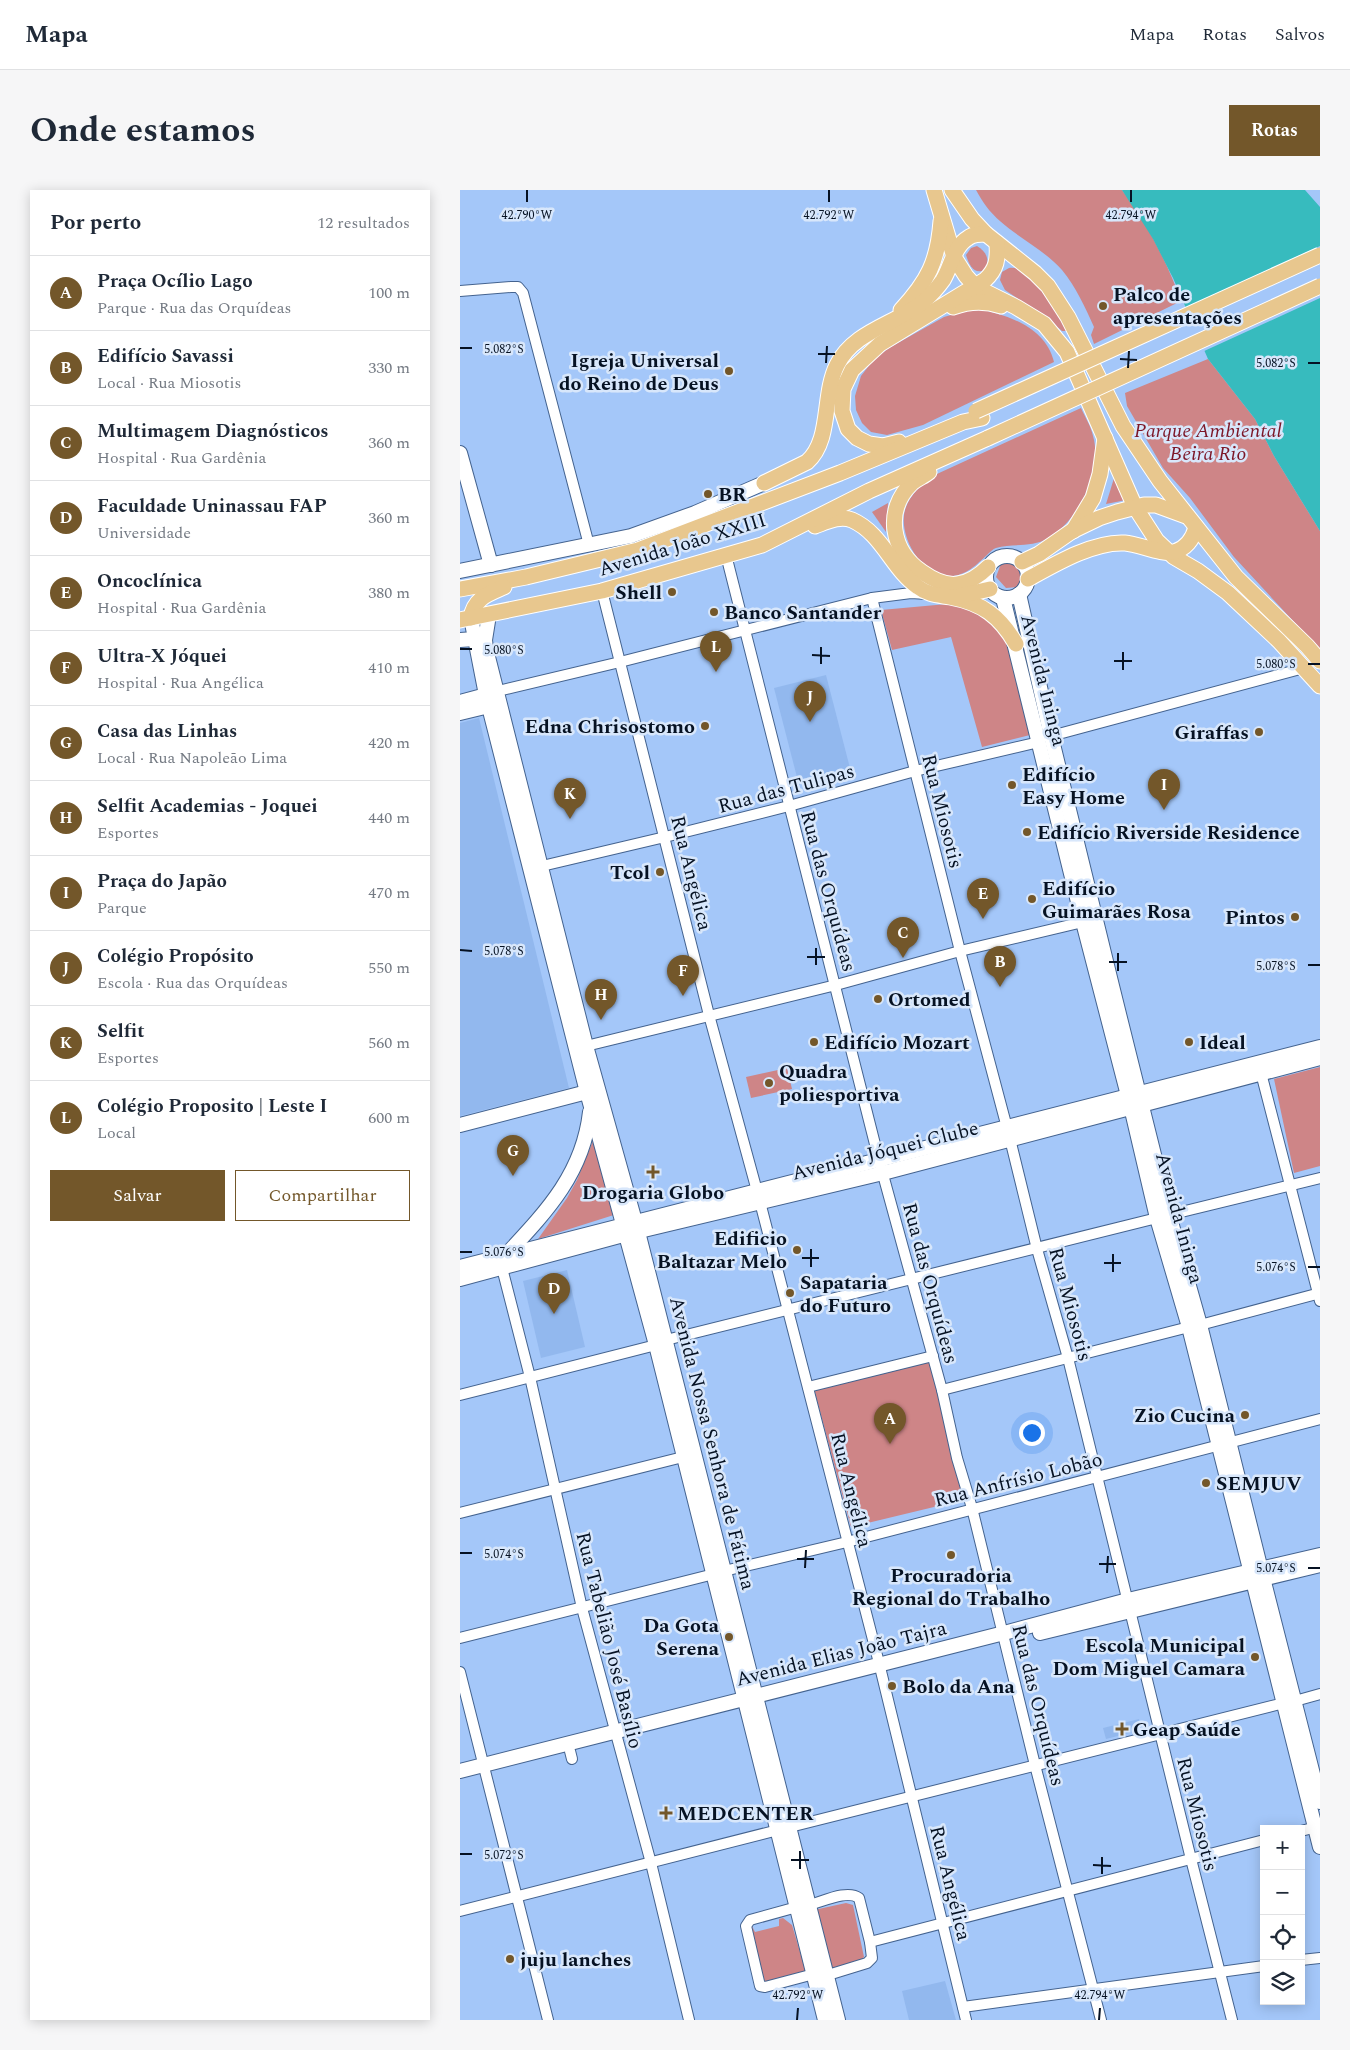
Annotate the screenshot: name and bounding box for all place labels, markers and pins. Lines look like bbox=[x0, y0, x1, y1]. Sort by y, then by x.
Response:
place label: Palco de apresentações bbox=[1113, 280, 1242, 333]
marker: Palco de apresentações bbox=[1097, 300, 1109, 312]
place label: Igreja Universal do Reino de Deus bbox=[559, 346, 719, 399]
marker: Igreja Universal do Reino de Deus bbox=[723, 365, 735, 377]
place label: BR bbox=[718, 480, 747, 510]
marker: BR bbox=[702, 488, 714, 500]
place label: Shell bbox=[615, 578, 662, 608]
marker: Shell bbox=[666, 586, 678, 598]
place label: Banco Santander bbox=[724, 598, 882, 628]
marker: Banco Santander bbox=[708, 606, 720, 618]
pin: L bbox=[700, 631, 732, 672]
pin: J bbox=[794, 681, 826, 722]
place label: Edna Chrisostomo bbox=[525, 712, 695, 742]
place label: Giraffas bbox=[1175, 718, 1249, 748]
marker: Edna Chrisostomo bbox=[699, 720, 711, 732]
marker: Giraffas bbox=[1253, 726, 1265, 738]
place label: Edifício Easy Home bbox=[1022, 760, 1125, 813]
pin: I bbox=[1148, 769, 1180, 810]
pin: K bbox=[554, 778, 586, 819]
marker: Edifício Easy Home bbox=[1006, 779, 1018, 791]
place label: Edifício Riverside Residence bbox=[1037, 818, 1300, 848]
marker: Edifício Riverside Residence bbox=[1021, 826, 1033, 838]
place label: Tcol bbox=[610, 858, 650, 888]
marker: Tcol bbox=[654, 866, 666, 878]
place label: Edifício Guimarães Rosa bbox=[1042, 874, 1191, 927]
pin: E bbox=[967, 878, 999, 919]
marker: Edifício Guimarães Rosa bbox=[1026, 893, 1038, 905]
place label: Pintos bbox=[1225, 903, 1285, 933]
marker: Pintos bbox=[1289, 911, 1301, 923]
pin: C bbox=[887, 917, 919, 958]
pin: B bbox=[984, 946, 1016, 987]
pin: F bbox=[667, 955, 699, 996]
pin: H bbox=[585, 979, 617, 1020]
place label: Ortomed bbox=[888, 985, 971, 1015]
marker: Ortomed bbox=[872, 993, 884, 1005]
place label: Edifício Mozart bbox=[824, 1028, 970, 1058]
place label: Ideal bbox=[1199, 1028, 1246, 1058]
marker: Edifício Mozart bbox=[808, 1036, 820, 1048]
marker: Ideal bbox=[1183, 1036, 1195, 1048]
place label: Quadra poliesportiva bbox=[779, 1057, 900, 1110]
marker: Quadra poliesportiva bbox=[763, 1077, 775, 1089]
pin: G bbox=[497, 1135, 529, 1176]
marker: Drogaria Globo bbox=[647, 1166, 659, 1178]
place label: Drogaria Globo bbox=[582, 1178, 724, 1208]
place label: Edificio Baltazar Melo bbox=[657, 1224, 787, 1277]
marker: Edificio Baltazar Melo bbox=[791, 1244, 803, 1256]
place label: Sapataria do Futuro bbox=[800, 1268, 891, 1321]
pin: D bbox=[538, 1273, 570, 1314]
marker: Sapataria do Futuro bbox=[784, 1287, 796, 1299]
place label: Zio Cucina bbox=[1133, 1401, 1236, 1431]
pin: A bbox=[874, 1403, 906, 1444]
marker: Zio Cucina bbox=[1239, 1409, 1251, 1421]
place label: SEMJUV bbox=[1216, 1469, 1302, 1499]
marker: SEMJUV bbox=[1200, 1477, 1212, 1489]
marker: Procuradoria Regional do Trabalho bbox=[945, 1549, 957, 1561]
place label: Procuradoria Regional do Trabalho bbox=[852, 1561, 1050, 1614]
place label: Da Gota Serena bbox=[643, 1611, 720, 1664]
marker: Da Gota Serena bbox=[723, 1631, 735, 1643]
place label: Escola Municipal Dom Miguel Camara bbox=[1053, 1631, 1246, 1684]
marker: Escola Municipal Dom Miguel Camara bbox=[1249, 1651, 1261, 1663]
place label: Bolo da Ana bbox=[902, 1672, 1016, 1702]
marker: Bolo da Ana bbox=[886, 1680, 898, 1692]
place label: Geap Saúde bbox=[1133, 1715, 1241, 1745]
marker: Geap Saúde bbox=[1115, 1722, 1129, 1736]
place label: MEDCENTER bbox=[677, 1799, 814, 1829]
marker: MEDCENTER bbox=[659, 1806, 673, 1820]
place label: juju lanches bbox=[520, 1945, 632, 1975]
marker: juju lanches bbox=[504, 1953, 516, 1965]

